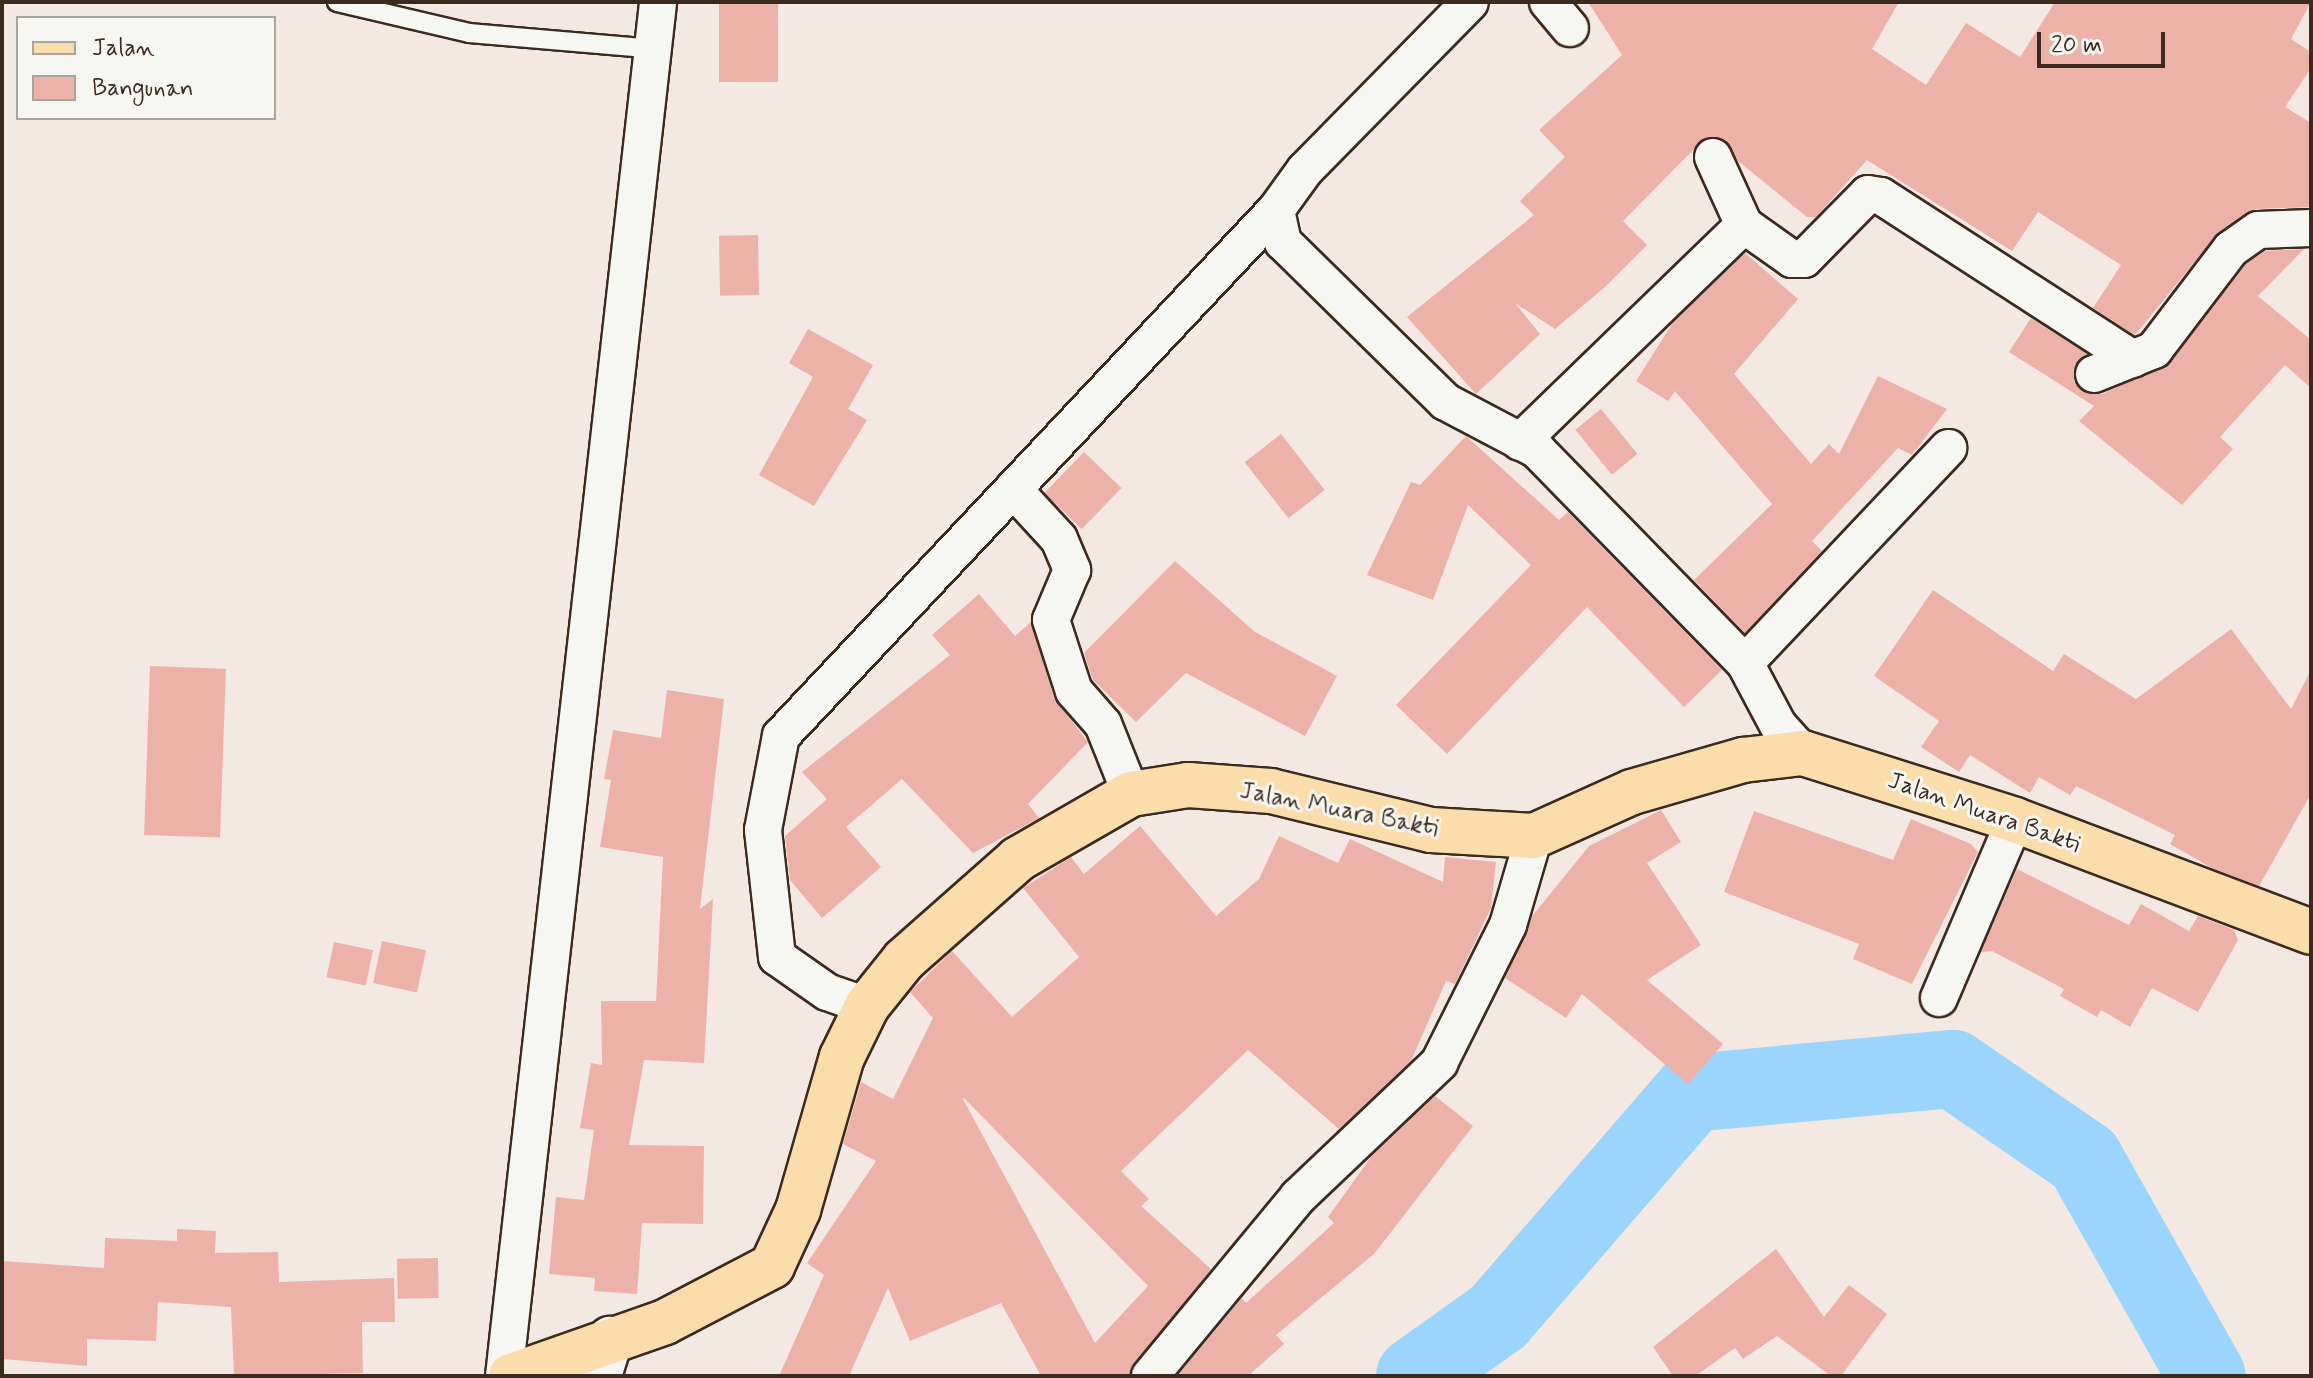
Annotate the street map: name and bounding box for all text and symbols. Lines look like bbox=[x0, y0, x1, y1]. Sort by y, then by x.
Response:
legend bbox=[16, 16, 276, 120]
scale bar bbox=[2041, 16, 2169, 66]
text: 20 m bbox=[2051, 30, 2102, 61]
text: Jalan bbox=[92, 33, 155, 64]
text: Bangunan bbox=[92, 73, 193, 104]
street label: Jalan Muara Bakti bbox=[1885, 767, 2083, 859]
street label: Jalan Muara Bakti bbox=[1238, 777, 1440, 843]

